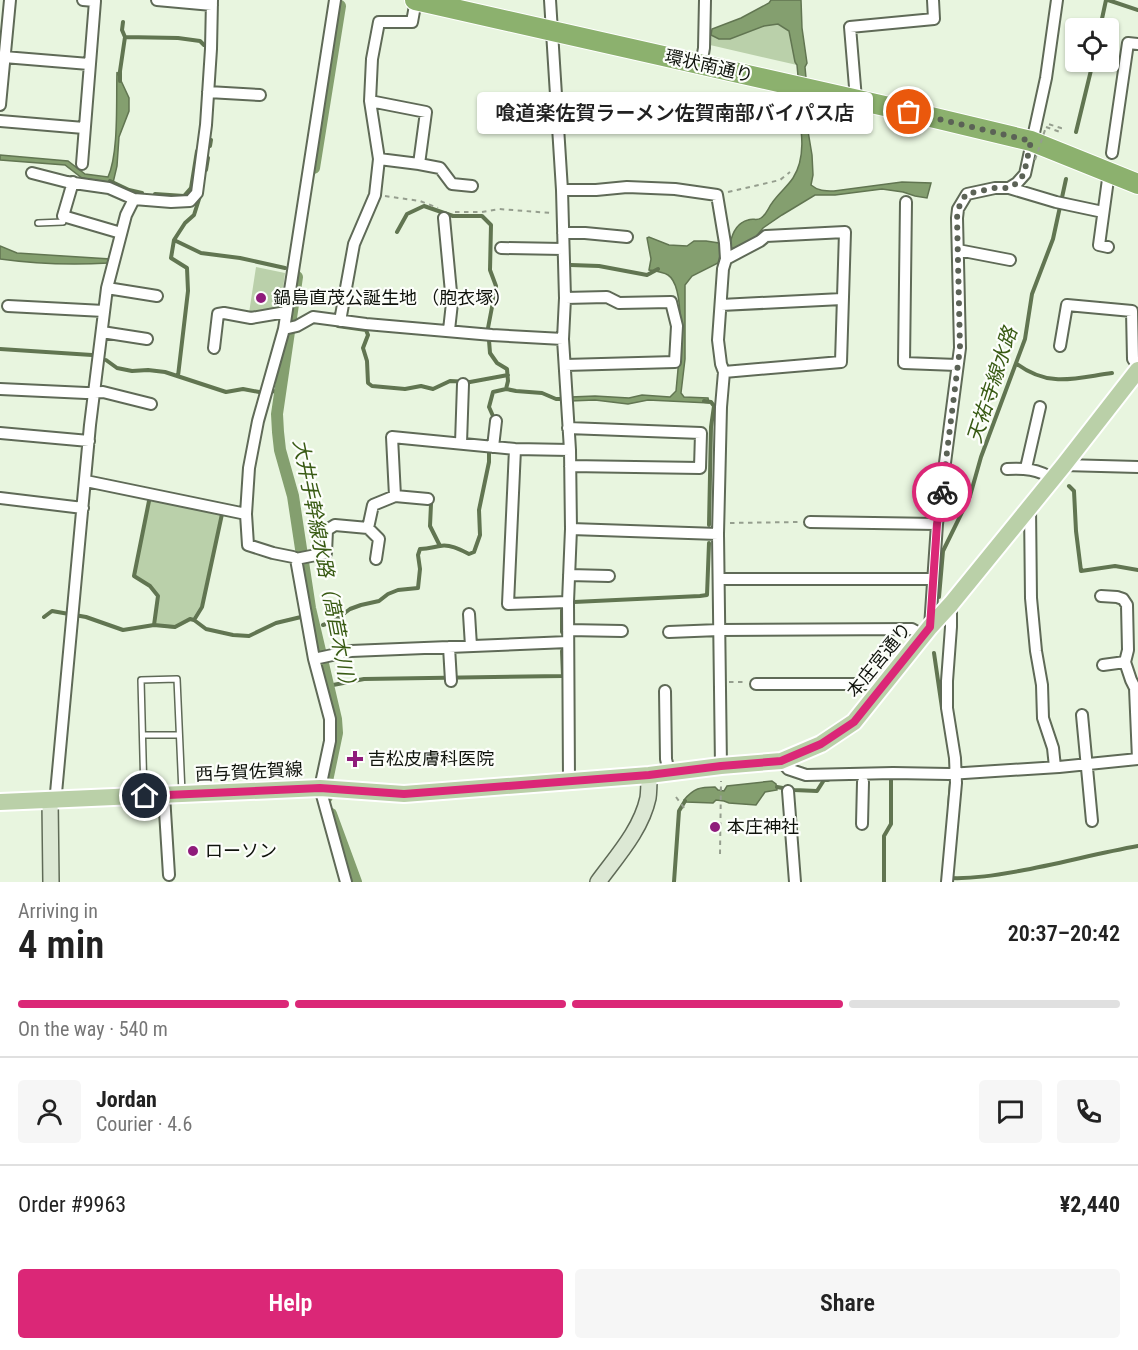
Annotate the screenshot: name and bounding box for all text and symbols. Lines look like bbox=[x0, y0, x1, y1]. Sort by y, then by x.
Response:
map controls bbox=[1065, 18, 1119, 72]
button: locate bbox=[1065, 18, 1119, 72]
street label: 環状南通り bbox=[663, 45, 755, 86]
pin bbox=[883, 86, 934, 137]
callout: 喰道楽佐賀ラーメン佐賀南部バイパス店 bbox=[477, 91, 873, 133]
icon: bag bbox=[892, 95, 925, 128]
text: 喰道楽佐賀ラーメン佐賀南部バイパス店 bbox=[496, 101, 854, 125]
place label: 鍋島直茂公誕生地 （胞衣塚） bbox=[273, 287, 511, 308]
marker: 鍋島直茂公誕生地 （胞衣塚） bbox=[254, 291, 268, 305]
water label: 天祐寺線水路 bbox=[962, 322, 1023, 446]
water label: 大井手幹線水路（萵苣木川） bbox=[288, 437, 362, 697]
courier bbox=[912, 462, 972, 522]
icon: bike bbox=[926, 476, 959, 509]
street label: 本庄宮通り bbox=[842, 618, 915, 701]
place label: 吉松皮膚科医院 bbox=[368, 748, 494, 769]
marker: 吉松皮膚科医院 bbox=[346, 750, 364, 768]
street label: 西与賀佐賀線 bbox=[194, 758, 303, 785]
pin bbox=[119, 770, 170, 821]
icon: home bbox=[128, 779, 161, 812]
place label: 本庄神社 bbox=[727, 816, 799, 837]
marker: 本庄神社 bbox=[708, 820, 722, 834]
place label: ローソン bbox=[205, 840, 277, 861]
marker: ローソン bbox=[186, 844, 200, 858]
text: Arriving in bbox=[18, 899, 98, 923]
text: 20:37–20:42 bbox=[1008, 921, 1120, 946]
text: 4 min bbox=[18, 922, 104, 968]
text: On the way · 540 m bbox=[18, 1017, 168, 1041]
button: person bbox=[18, 1080, 81, 1143]
button: chat bbox=[979, 1080, 1042, 1143]
button: phone bbox=[1057, 1080, 1120, 1143]
text: Jordan bbox=[96, 1087, 157, 1112]
text: Courier · 4.6 bbox=[96, 1112, 192, 1136]
text: Order #9963 bbox=[18, 1192, 126, 1217]
text: ¥2,440 bbox=[1060, 1192, 1120, 1217]
button: Help bbox=[18, 1269, 563, 1338]
button: Share bbox=[575, 1269, 1120, 1338]

